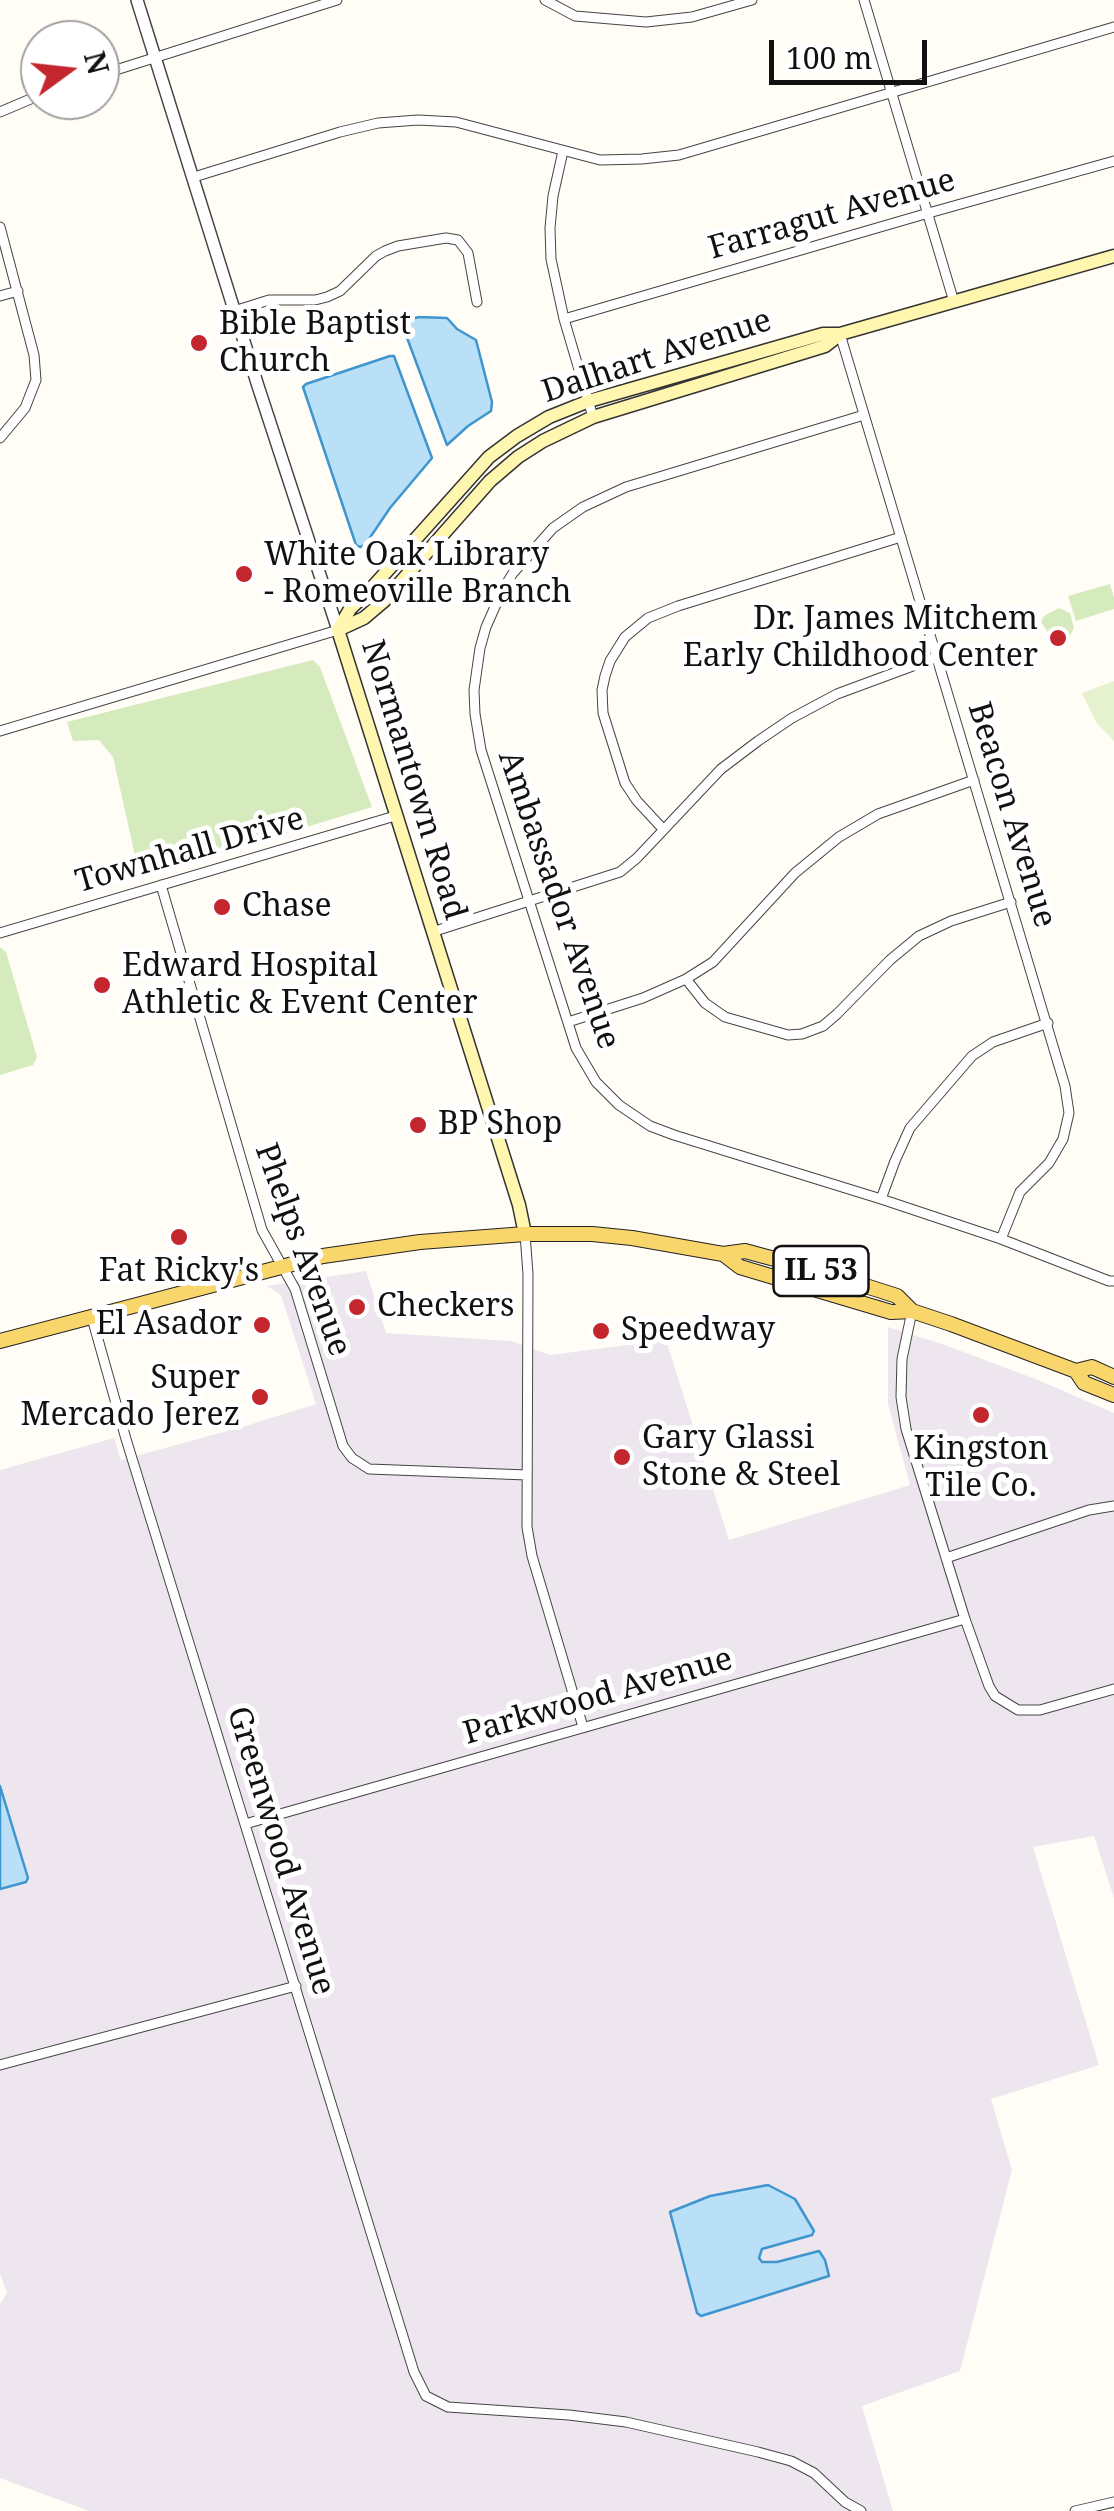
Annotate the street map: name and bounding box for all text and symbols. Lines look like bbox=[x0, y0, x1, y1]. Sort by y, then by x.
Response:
north arrow bbox=[20, 20, 120, 120]
scale bar bbox=[774, 20, 932, 82]
text: 100 m bbox=[786, 37, 872, 78]
text: N bbox=[76, 47, 118, 78]
street label: Farragut Avenue bbox=[704, 161, 960, 269]
street label: Dalhart Avenue bbox=[538, 302, 776, 412]
place label: Bible Baptist Church bbox=[219, 306, 411, 381]
marker: Bible Baptist Church bbox=[188, 332, 210, 354]
place label: White Oak Library - Romeoville Branch bbox=[264, 537, 572, 612]
marker: White Oak Library - Romeoville Branch bbox=[233, 563, 255, 585]
place label: Dr. James Mitchem Early Childhood Center bbox=[683, 601, 1038, 676]
marker: Dr. James Mitchem Early Childhood Center bbox=[1047, 627, 1069, 649]
street label: Normantown Road bbox=[352, 636, 474, 924]
street label: Beacon Avenue bbox=[958, 698, 1064, 932]
street label: Ambassador Avenue bbox=[489, 746, 627, 1054]
street label: Townhall Drive bbox=[72, 800, 308, 902]
place label: Chase bbox=[242, 888, 332, 926]
marker: Chase bbox=[211, 896, 233, 918]
place label: Edward Hospital Athletic & Event Center bbox=[122, 948, 477, 1023]
marker: Edward Hospital Athletic & Event Center bbox=[91, 974, 113, 996]
place label: BP Shop bbox=[438, 1106, 562, 1144]
marker: BP Shop bbox=[407, 1114, 429, 1136]
street label: Phelps Avenue bbox=[246, 1138, 358, 1362]
marker: Fat Ricky's bbox=[168, 1226, 190, 1248]
road number: IL 53 bbox=[774, 1246, 868, 1296]
place label: Fat Ricky's bbox=[99, 1253, 259, 1291]
place label: Checkers bbox=[377, 1288, 515, 1326]
marker: Checkers bbox=[346, 1296, 368, 1318]
place label: El Asador bbox=[96, 1306, 242, 1344]
place label: Speedway bbox=[621, 1312, 775, 1350]
marker: El Asador bbox=[251, 1314, 273, 1336]
marker: Speedway bbox=[590, 1320, 612, 1342]
place label: Super Mercado Jerez bbox=[21, 1360, 240, 1435]
marker: Super Mercado Jerez bbox=[249, 1386, 271, 1408]
marker: Kingston Tile Co. bbox=[970, 1404, 992, 1426]
place label: Gary Glassi Stone & Steel bbox=[642, 1420, 840, 1495]
place label: Kingston Tile Co. bbox=[913, 1431, 1049, 1506]
marker: Gary Glassi Stone & Steel bbox=[611, 1446, 633, 1468]
street label: Parkwood Avenue bbox=[459, 1640, 737, 1754]
street label: Greenwood Avenue bbox=[218, 1702, 342, 2000]

